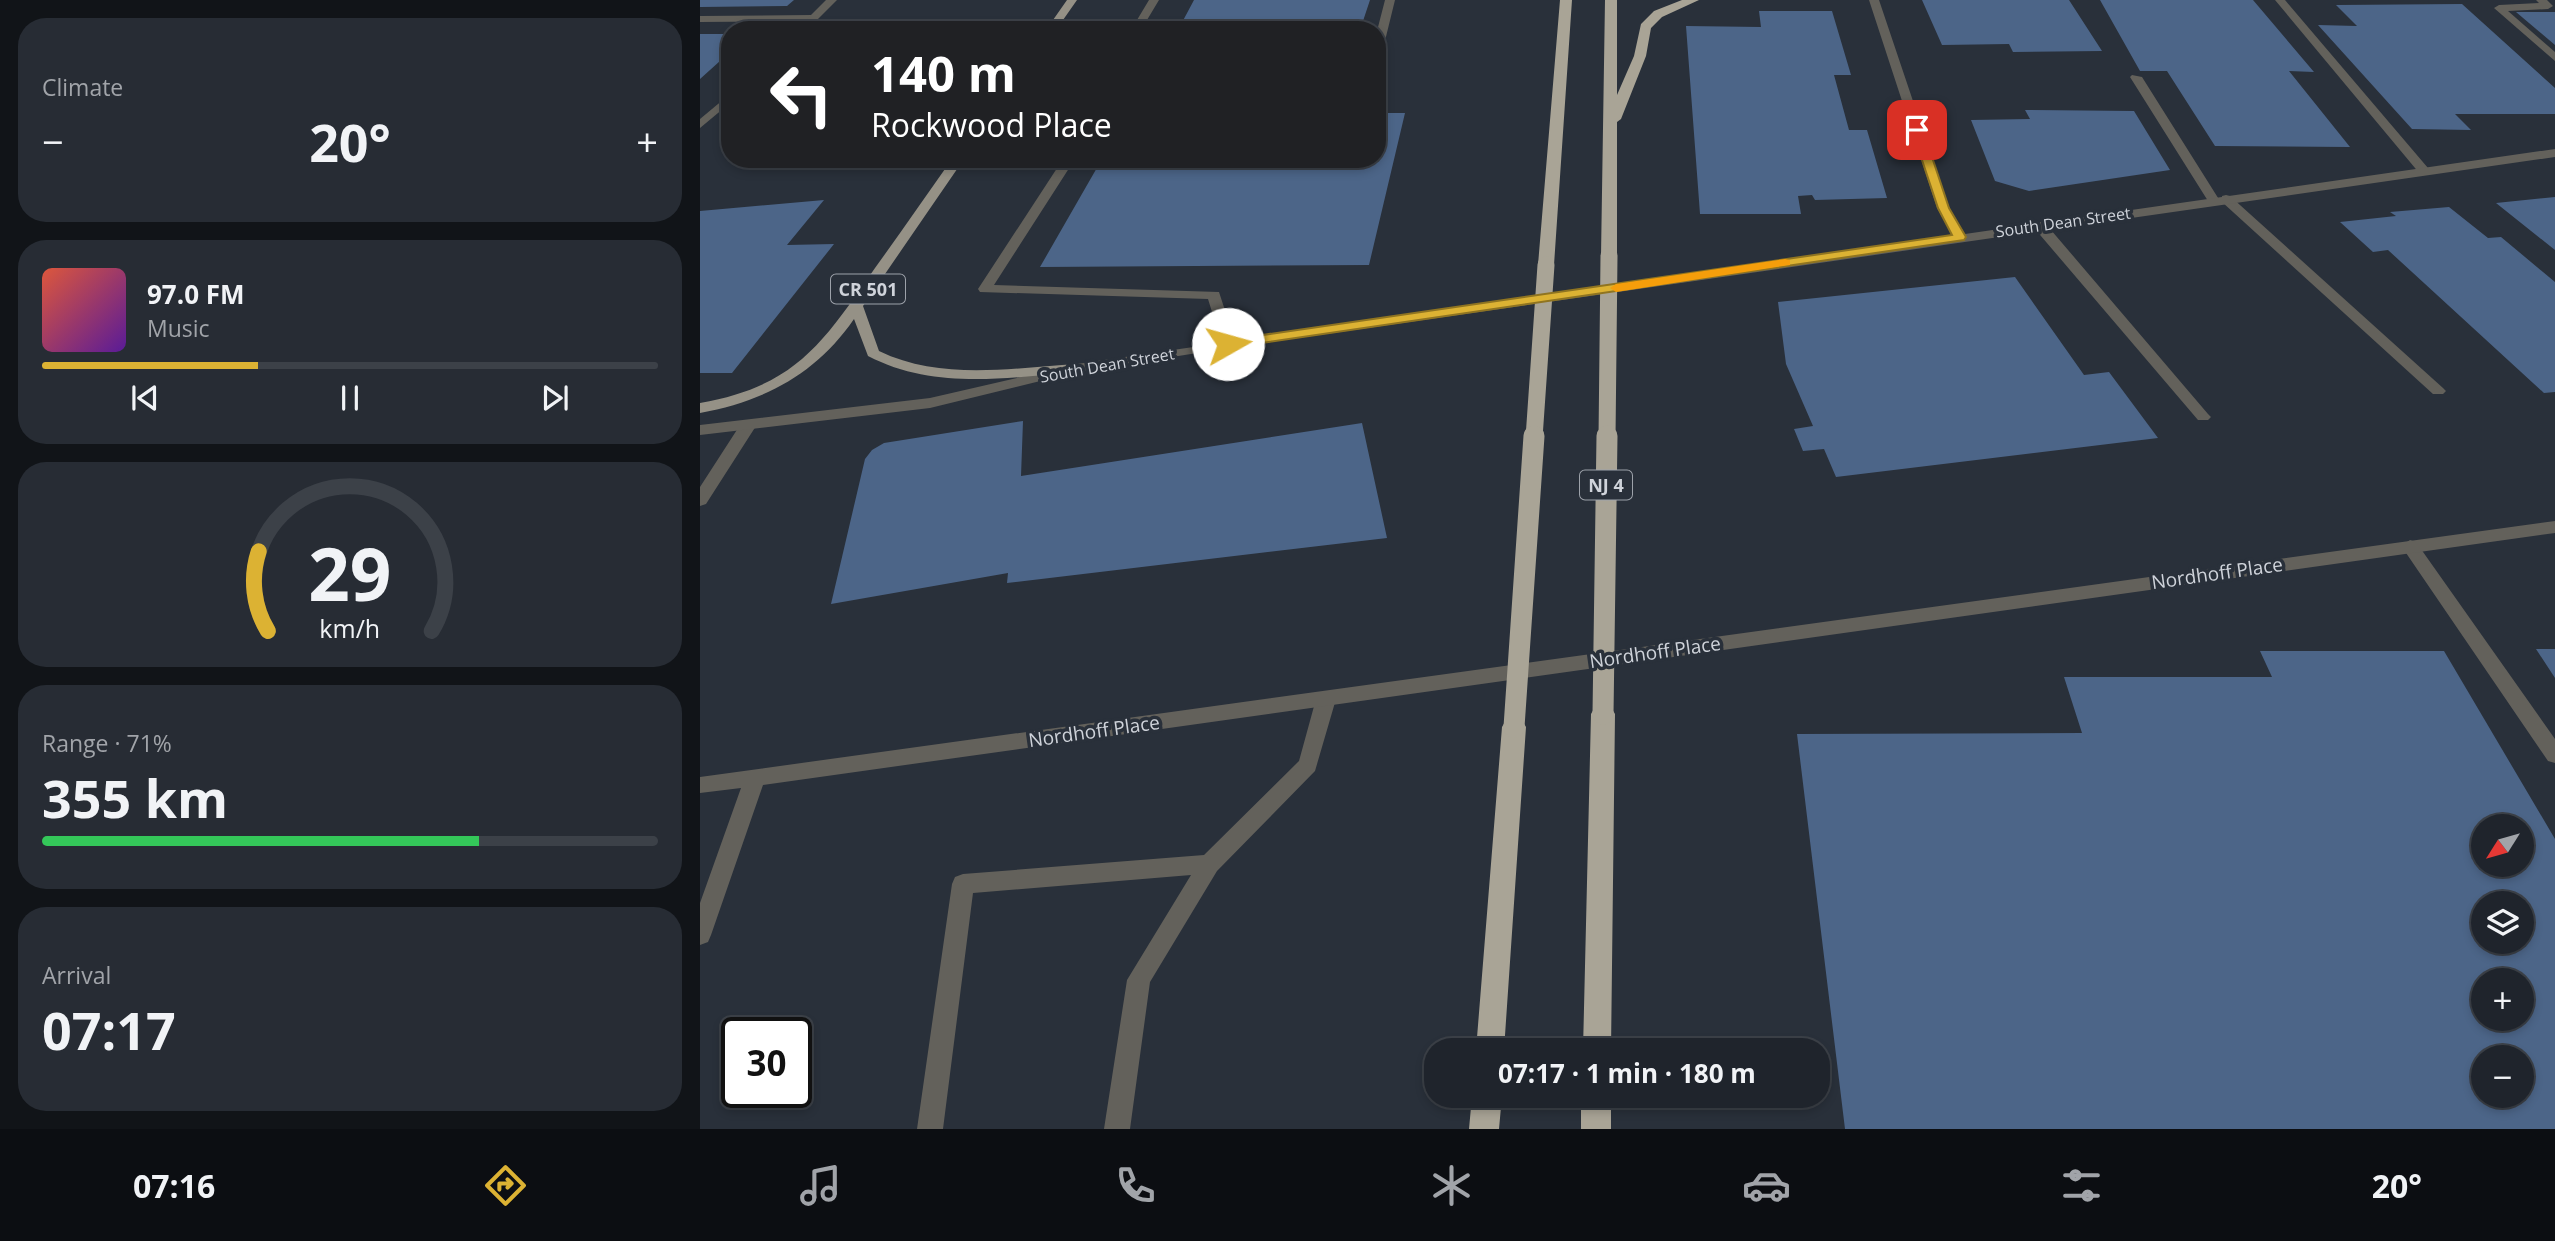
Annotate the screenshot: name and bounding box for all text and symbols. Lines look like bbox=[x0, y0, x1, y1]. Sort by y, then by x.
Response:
text: 140 m bbox=[871, 40, 1016, 106]
icon: left bbox=[756, 49, 847, 140]
text: Climate bbox=[42, 71, 123, 103]
pin bbox=[1887, 100, 1947, 160]
text: Rockwood Place bbox=[871, 103, 1112, 146]
text: 20° bbox=[309, 106, 391, 177]
icon: arrive bbox=[1898, 111, 1936, 149]
text: − bbox=[42, 115, 64, 167]
text: + bbox=[636, 115, 658, 167]
street label: South Dean Street bbox=[1994, 202, 2132, 242]
road number: CR 501 bbox=[831, 274, 905, 304]
text: 97.0 FM bbox=[147, 276, 245, 312]
position arrow bbox=[1191, 307, 1265, 381]
text: Music bbox=[147, 312, 210, 344]
street label: South Dean Street bbox=[1038, 342, 1176, 388]
icon: previous bbox=[126, 379, 164, 417]
icon: pause bbox=[331, 379, 369, 417]
icon: next bbox=[536, 379, 574, 417]
road number: NJ 4 bbox=[1580, 471, 1632, 500]
text: 29 bbox=[308, 523, 392, 622]
street label: Nordhoff Place bbox=[2150, 551, 2284, 595]
text: km/h bbox=[320, 610, 380, 644]
street label: Nordhoff Place bbox=[1588, 630, 1722, 674]
street label: Nordhoff Place bbox=[1027, 709, 1161, 753]
text: Range · 71% bbox=[42, 727, 172, 759]
text: 355 km bbox=[42, 762, 228, 833]
north arrow bbox=[2471, 814, 2534, 877]
map controls bbox=[2471, 814, 2534, 1108]
button: layers bbox=[2471, 891, 2534, 954]
text: Arrival bbox=[42, 959, 111, 991]
button: + bbox=[2471, 968, 2534, 1031]
text: 07:17 bbox=[42, 994, 176, 1065]
speed limit sign: 30 bbox=[721, 1017, 812, 1108]
button: − bbox=[2471, 1045, 2534, 1108]
text: 07:17 · 1 min · 180 m bbox=[1498, 1055, 1756, 1091]
icon: directions bbox=[481, 1161, 530, 1210]
icon: music bbox=[796, 1161, 845, 1210]
icon: phone bbox=[1111, 1161, 1160, 1210]
icon: climate bbox=[1427, 1161, 1476, 1210]
icon: car bbox=[1742, 1161, 1791, 1210]
icon: filters bbox=[2057, 1161, 2106, 1210]
text: 07:16 bbox=[133, 1164, 215, 1207]
text: 20° bbox=[2372, 1164, 2422, 1207]

